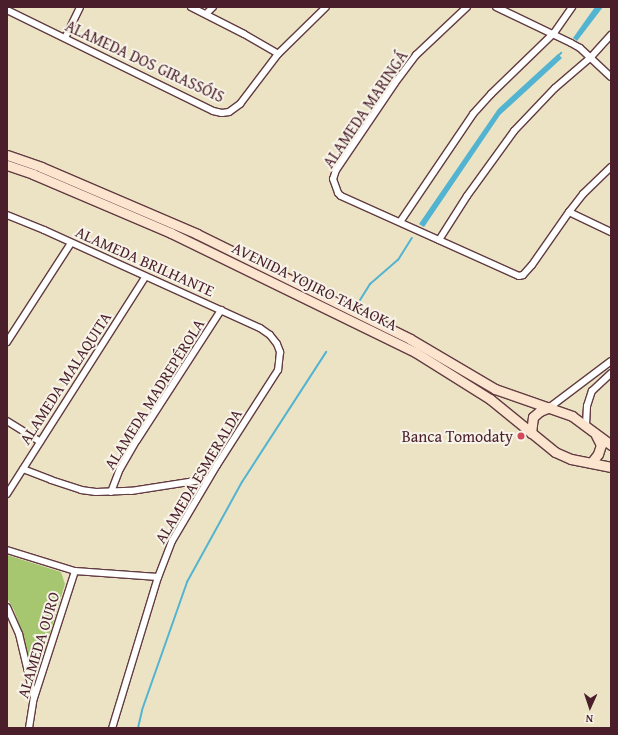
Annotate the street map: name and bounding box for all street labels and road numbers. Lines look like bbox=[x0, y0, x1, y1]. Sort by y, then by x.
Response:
street label: ALAMEDA DOS GIRASSÓIS bbox=[63, 16, 227, 106]
street label: ALAMEDA MARINGÁ bbox=[319, 47, 411, 171]
street label: ALAMEDA BRILHANTE bbox=[73, 222, 217, 300]
street label: AVENIDA YOJIRO TAKAOKA bbox=[229, 238, 401, 334]
street label: ALAMEDA MALAQUITA bbox=[15, 308, 115, 448]
street label: ALAMEDA MADREPÉROLA bbox=[100, 315, 208, 473]
street label: ALAMEDA ESMERALDA bbox=[150, 405, 246, 547]
street label: ALAMEDA OURO bbox=[13, 590, 63, 700]

